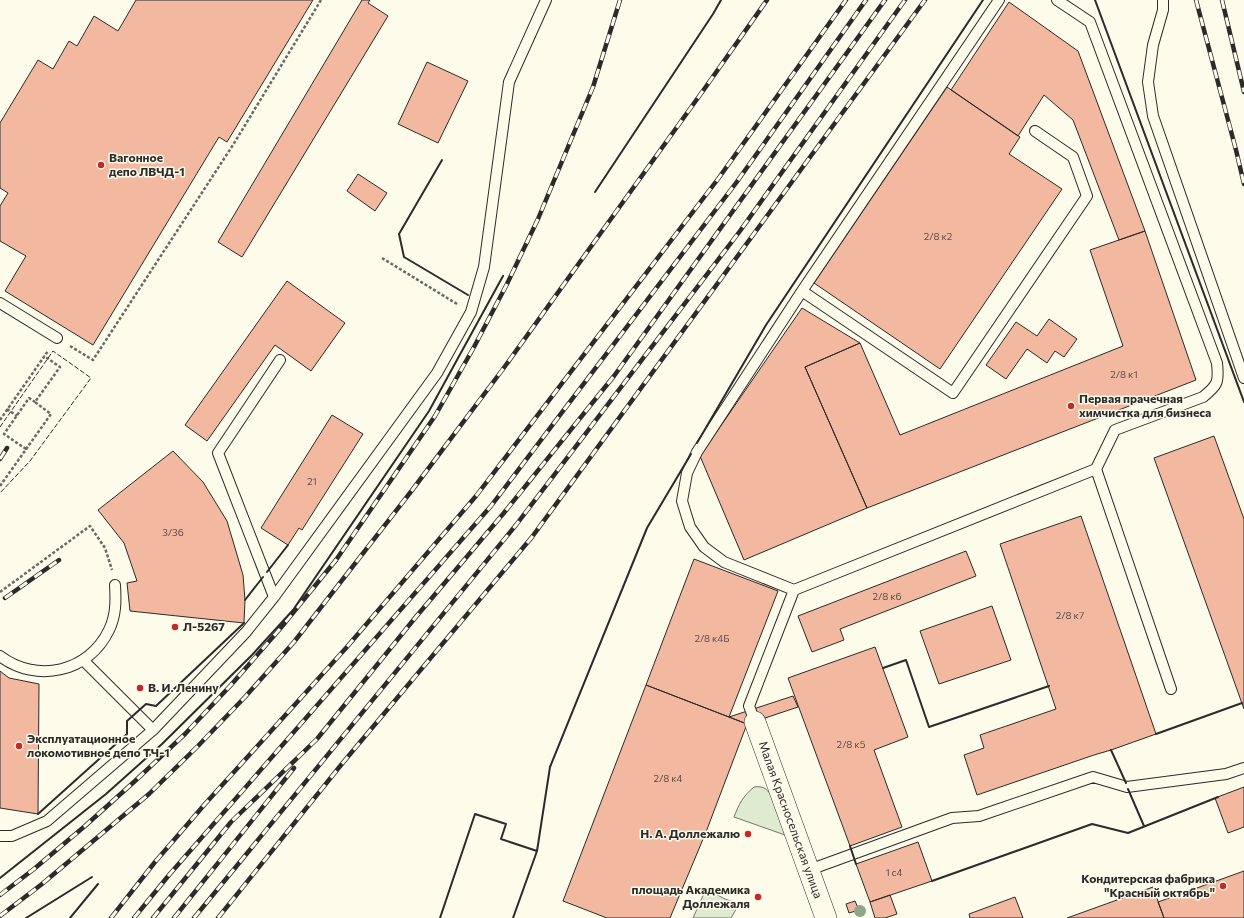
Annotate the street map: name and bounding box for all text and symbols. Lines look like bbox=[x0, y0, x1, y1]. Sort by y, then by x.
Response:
place label: Вагонное депо ЛВЧД-1 bbox=[109, 150, 185, 178]
marker: Вагонное депо ЛВЧД-1 bbox=[96, 160, 106, 170]
house number: 2/8 к2 bbox=[924, 230, 953, 242]
house number: 2/8 к1 bbox=[1110, 368, 1138, 380]
place label: Первая прачечная химчистка для бизнеса bbox=[1079, 391, 1211, 419]
marker: Первая прачечная химчистка для бизнеса bbox=[1066, 401, 1076, 411]
house number: 21 bbox=[307, 475, 317, 487]
house number: 3/36 bbox=[162, 526, 184, 538]
house number: 2/8 к6 bbox=[872, 590, 902, 602]
house number: 2/8 к7 bbox=[1056, 609, 1084, 621]
place label: Л-5267 bbox=[183, 619, 225, 633]
marker: Л-5267 bbox=[170, 622, 180, 632]
house number: 2/8 к4Б bbox=[694, 632, 730, 644]
place label: В. И. Ленину bbox=[148, 680, 219, 694]
marker: В. И. Ленину bbox=[135, 683, 145, 693]
place label: Эксплуатационное локомотивное депо ТЧ-1 bbox=[27, 731, 170, 759]
house number: 2/8 к5 bbox=[837, 738, 866, 750]
street label: Малая Красносельская улица bbox=[756, 739, 826, 900]
marker: Эксплуатационное локомотивное депо ТЧ-1 bbox=[14, 741, 24, 751]
house number: 2/8 к4 bbox=[654, 772, 682, 784]
place label: Н. А. Доллежалю bbox=[640, 826, 740, 840]
marker: Н. А. Доллежалю bbox=[743, 829, 753, 839]
house number: 1 с4 bbox=[885, 866, 903, 878]
place label: Кондитерская фабрика "Красный октябрь" bbox=[1081, 871, 1215, 899]
marker: Кондитерская фабрика "Красный октябрь" bbox=[1218, 881, 1228, 891]
place label: площадь Академика Доллежаля bbox=[631, 882, 750, 910]
marker: площадь Академика Доллежаля bbox=[753, 892, 763, 902]

